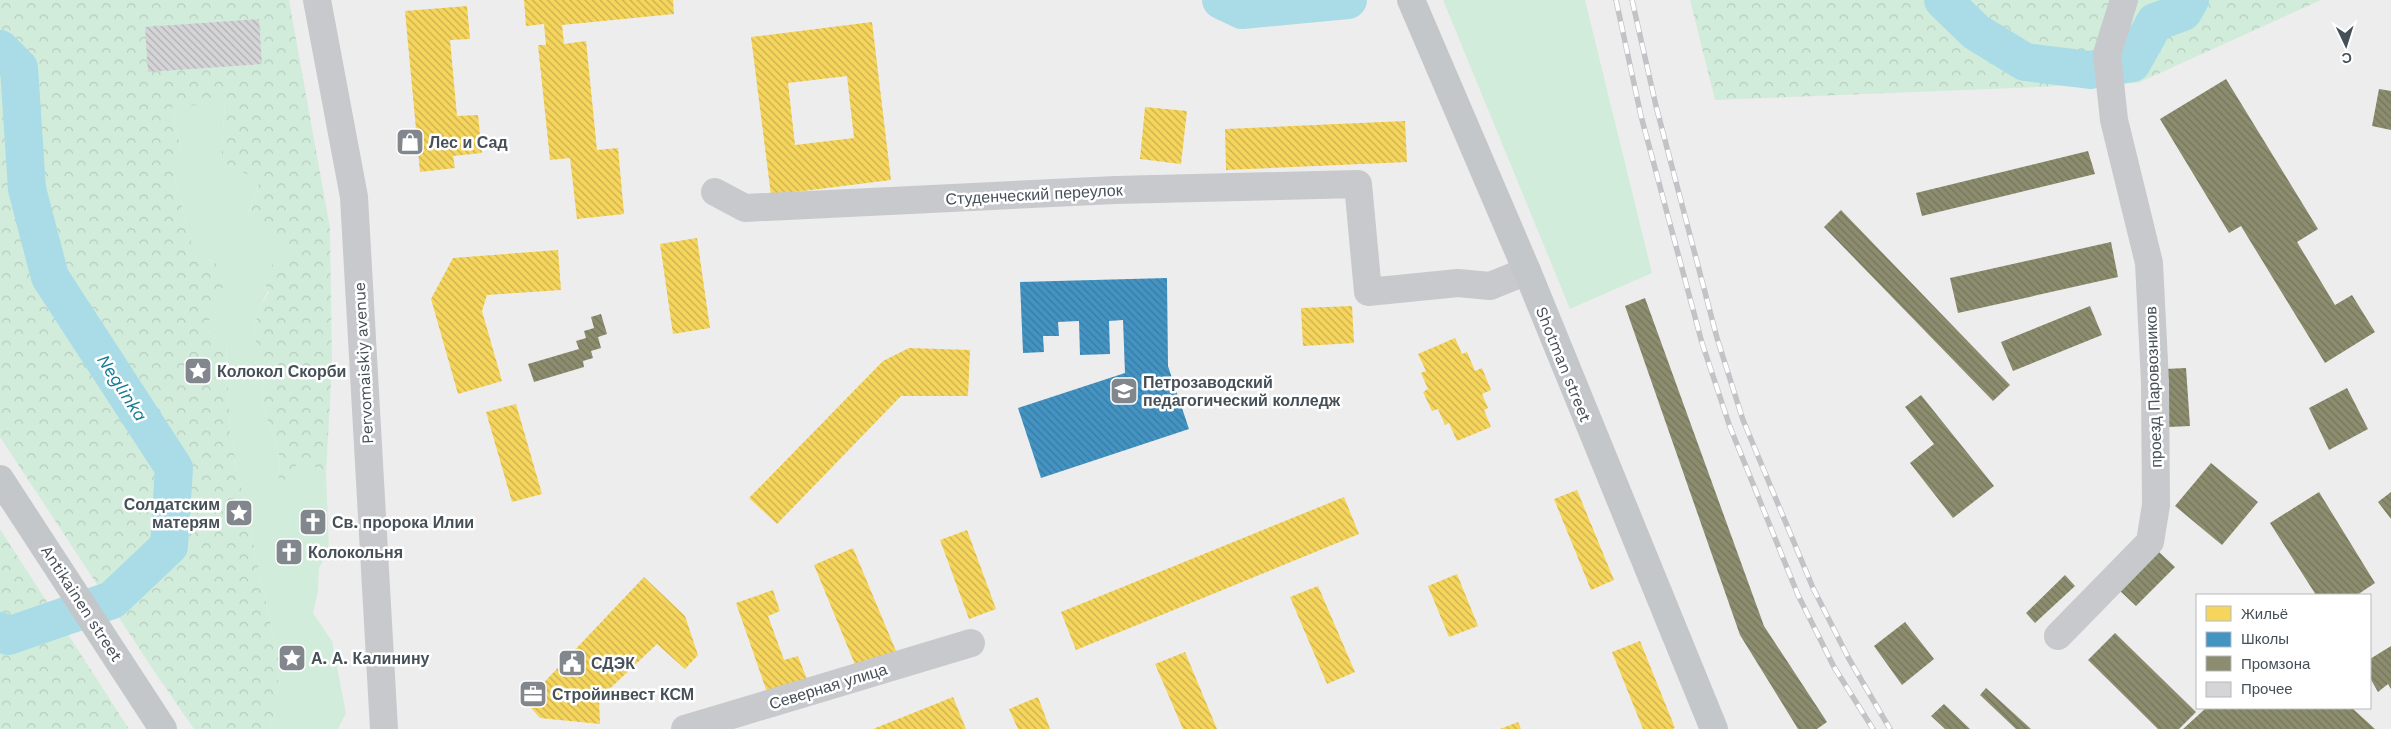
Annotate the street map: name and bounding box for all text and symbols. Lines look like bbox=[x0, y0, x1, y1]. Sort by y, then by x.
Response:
north arrow bbox=[2321, 20, 2371, 70]
text: С bbox=[2341, 50, 2353, 66]
shop icon: Лес и Сад bbox=[395, 127, 425, 157]
place label: Лес и Сад bbox=[429, 133, 508, 152]
street label: Студенческий переулок bbox=[945, 180, 1124, 209]
street label: Pervomaiskiy avenue bbox=[350, 281, 377, 445]
street label: Shotman street bbox=[1532, 304, 1595, 425]
street label: проезд Паровозников bbox=[2141, 306, 2166, 468]
water label: Neglinka bbox=[93, 350, 152, 425]
place icon: Колокол Скорби bbox=[183, 356, 213, 386]
place label: Колокол Скорби bbox=[217, 362, 346, 381]
place label: Петрозаводский педагогический колледж bbox=[1143, 373, 1341, 410]
school or university icon: Петрозаводский педагогический колледж bbox=[1109, 376, 1139, 406]
place label: Солдатским матерям bbox=[124, 495, 220, 532]
place icon: Солдатским матерям bbox=[224, 498, 254, 528]
church icon: Св. пророка Илии bbox=[298, 507, 328, 537]
place label: Св. пророка Илии bbox=[332, 513, 474, 532]
church icon: Колокольня bbox=[274, 537, 304, 567]
street label: Antikainen street bbox=[37, 542, 126, 665]
place label: Колокольня bbox=[308, 543, 403, 562]
legend bbox=[2196, 594, 2371, 709]
text: Жильё bbox=[2241, 605, 2288, 623]
text: Школы bbox=[2241, 630, 2289, 648]
place icon: А. А. Калинину bbox=[277, 643, 307, 673]
public building icon: СДЭК bbox=[557, 648, 587, 678]
place label: А. А. Калинину bbox=[311, 649, 430, 668]
place label: СДЭК bbox=[591, 654, 635, 673]
text: Промзона bbox=[2241, 655, 2311, 673]
street label: Северная улица bbox=[767, 659, 890, 713]
office icon: Стройинвест КСМ bbox=[518, 679, 548, 709]
text: Прочее bbox=[2241, 680, 2293, 698]
place label: Стройинвест КСМ bbox=[552, 685, 694, 704]

